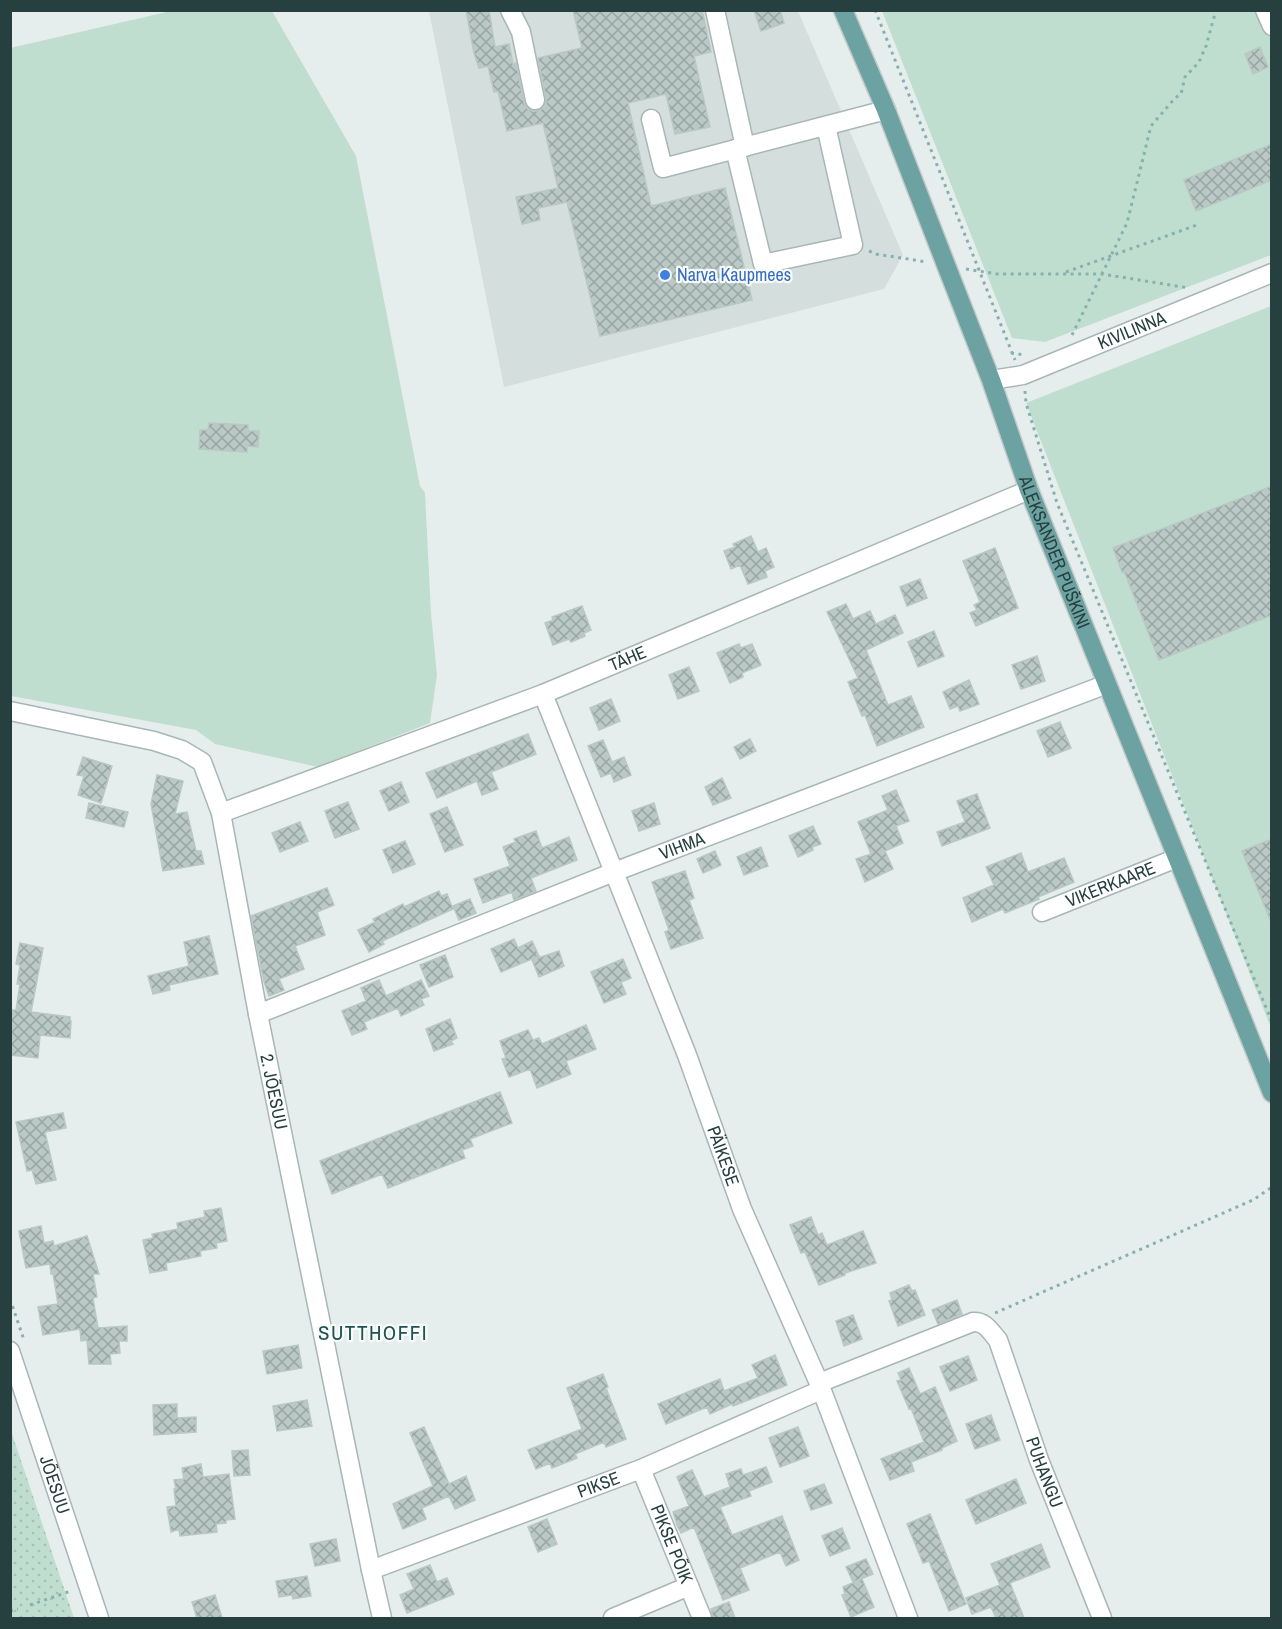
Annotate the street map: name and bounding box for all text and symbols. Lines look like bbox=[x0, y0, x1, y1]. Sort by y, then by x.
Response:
place label: Narva Kaupmees bbox=[677, 262, 791, 287]
marker: Narva Kaupmees bbox=[658, 268, 672, 282]
street label: KIVILINNA bbox=[1094, 305, 1170, 355]
street label: ALEKSANDER PUŠKINI bbox=[1013, 471, 1097, 632]
street label: TÄHE bbox=[605, 639, 650, 677]
street label: VIHMA bbox=[655, 826, 708, 866]
street label: VIKERKAARE bbox=[1062, 855, 1159, 913]
street label: 2. JÕESUU bbox=[254, 1052, 294, 1132]
street label: PÄIKESE bbox=[701, 1122, 746, 1189]
district label: SUTTHOFFI bbox=[318, 1318, 428, 1347]
street label: PUHANGU bbox=[1020, 1433, 1070, 1511]
street label: JÕESUU bbox=[34, 1452, 76, 1517]
street label: PIKSE bbox=[574, 1465, 623, 1504]
street label: PIKSE PÕIK bbox=[645, 1501, 699, 1587]

